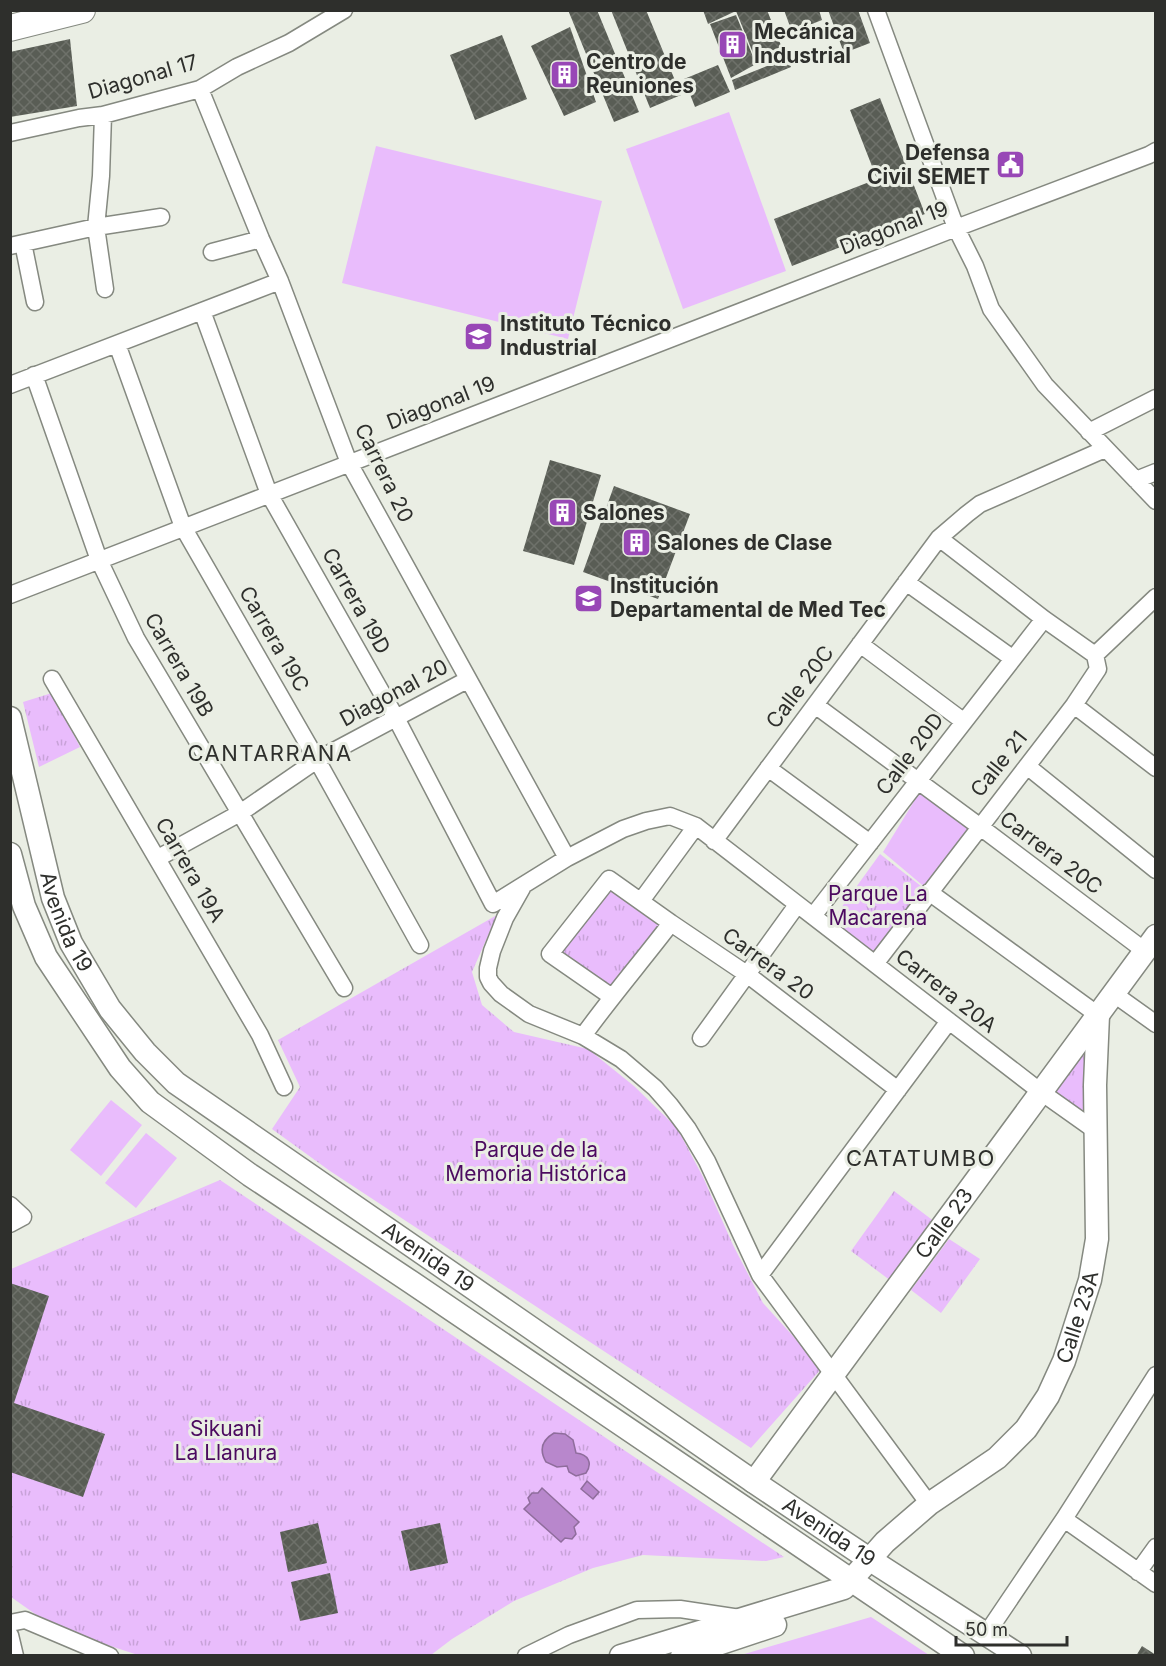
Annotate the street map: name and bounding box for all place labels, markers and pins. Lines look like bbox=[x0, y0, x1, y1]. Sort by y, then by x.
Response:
place label: Mecánica Industrial bbox=[754, 19, 854, 68]
building icon: Mecánica Industrial bbox=[717, 28, 749, 60]
place label: Centro de Reuniones bbox=[586, 49, 694, 98]
building icon: Centro de Reuniones bbox=[549, 58, 581, 90]
place label: Defensa Civil SEMET bbox=[867, 140, 990, 189]
public building icon: Defensa Civil SEMET bbox=[995, 149, 1027, 181]
place label: Instituto Técnico Industrial bbox=[500, 311, 672, 360]
school or university icon: Instituto Técnico Industrial bbox=[463, 320, 495, 352]
building icon: Salones bbox=[546, 497, 578, 529]
place label: Salones bbox=[583, 500, 665, 525]
building icon: Salones de Clase bbox=[620, 527, 652, 559]
place label: Salones de Clase bbox=[657, 530, 832, 555]
place label: Institución Departamental de Med Tec bbox=[610, 573, 886, 622]
school or university icon: Institución Departamental de Med Tec bbox=[573, 582, 605, 614]

